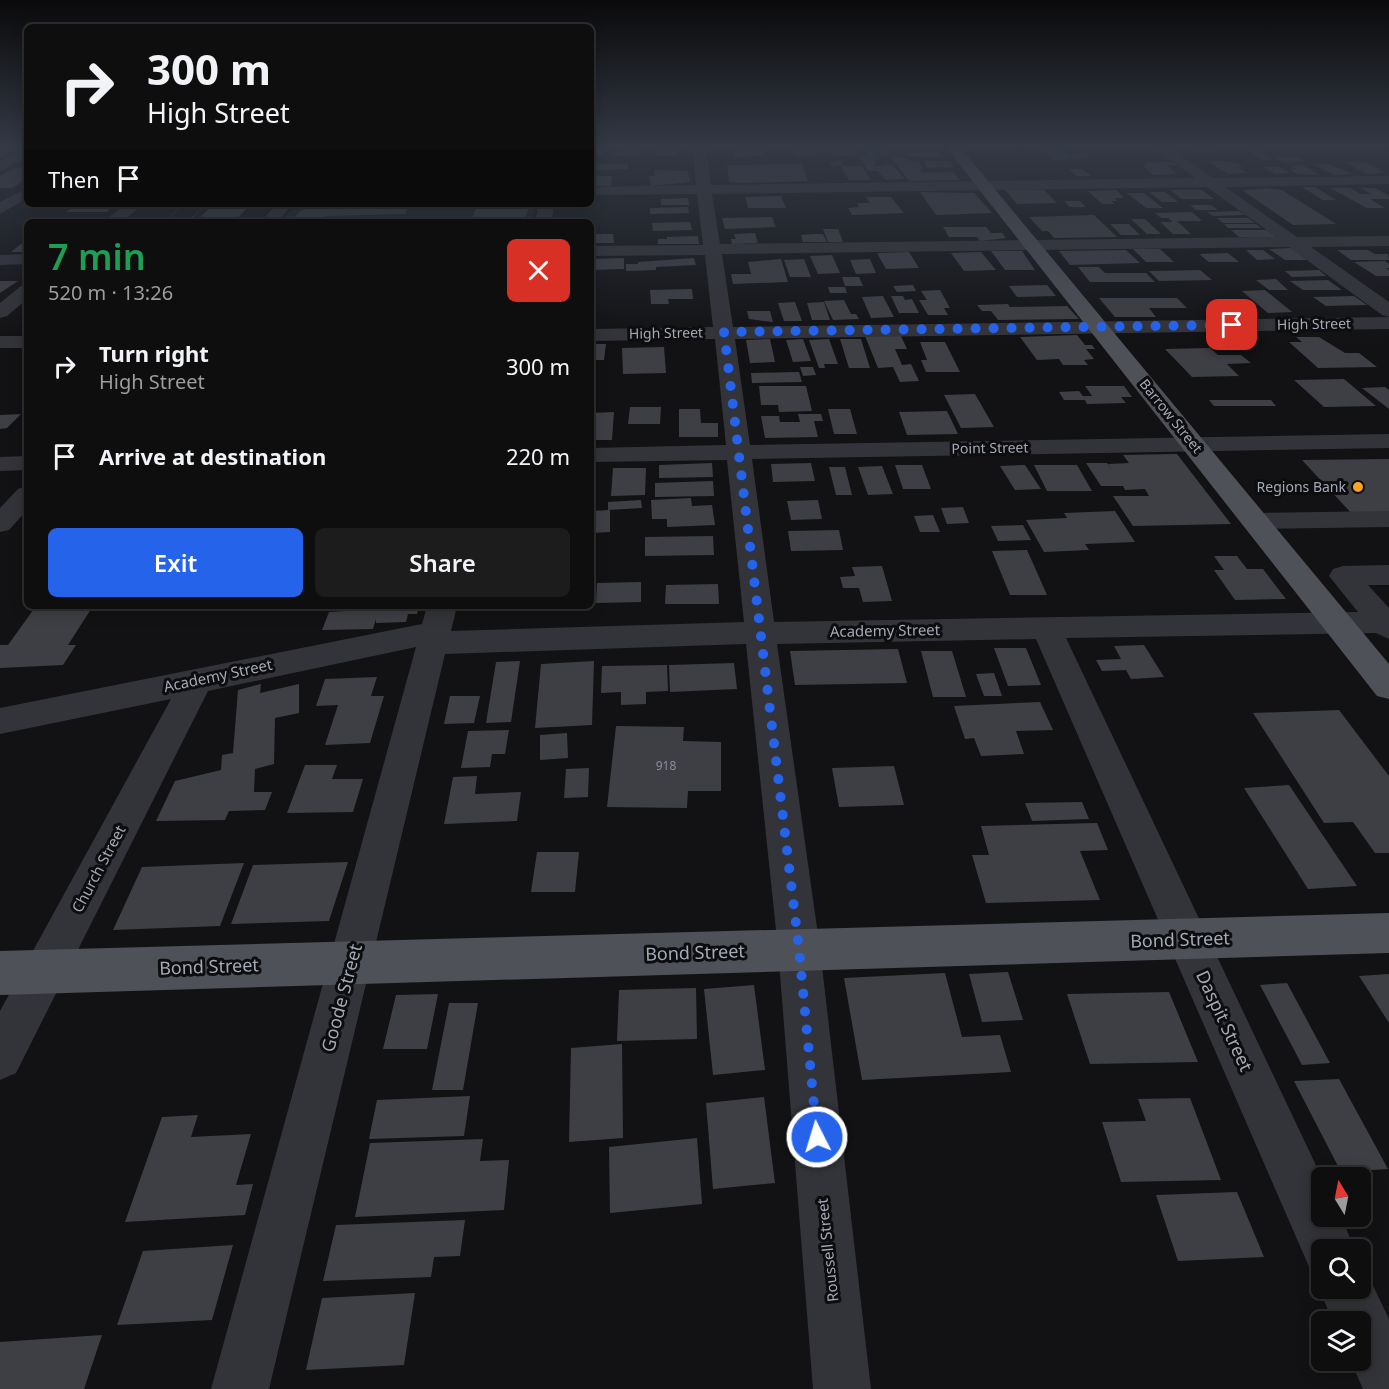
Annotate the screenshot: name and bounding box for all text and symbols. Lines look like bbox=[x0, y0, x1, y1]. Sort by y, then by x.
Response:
text: 300 m bbox=[147, 40, 271, 97]
icon: right bbox=[48, 48, 126, 126]
text: High Street bbox=[147, 94, 290, 131]
icon: arrive bbox=[112, 162, 145, 195]
text: Then bbox=[48, 164, 100, 194]
text: 7 min bbox=[48, 232, 146, 281]
button: close bbox=[507, 239, 570, 302]
text: 520 m · 13:26 bbox=[48, 279, 173, 306]
pin bbox=[1206, 299, 1257, 350]
icon: arrive bbox=[1215, 308, 1248, 341]
street label: High Street bbox=[1277, 313, 1351, 334]
street label: High Street bbox=[629, 322, 703, 343]
text: Turn right bbox=[99, 338, 209, 368]
icon: right bbox=[48, 350, 81, 383]
text: 300 m bbox=[506, 351, 570, 381]
text: High Street bbox=[99, 368, 205, 395]
street label: Barrow Street bbox=[1136, 375, 1207, 457]
street label: Point Street bbox=[951, 437, 1029, 458]
icon: arrive bbox=[48, 440, 81, 473]
text: Arrive at destination bbox=[99, 441, 326, 471]
text: 220 m bbox=[506, 441, 570, 471]
place label: Regions Bank bbox=[1257, 477, 1347, 496]
marker: Regions Bank bbox=[1351, 480, 1365, 494]
button: Exit bbox=[48, 528, 303, 597]
button: Share bbox=[315, 528, 570, 597]
street label: Academy Street bbox=[830, 619, 941, 641]
street label: Academy Street bbox=[162, 654, 274, 696]
house number: 918 bbox=[656, 757, 676, 774]
street label: Church Street bbox=[67, 821, 130, 916]
street label: Bond Street bbox=[1130, 925, 1231, 953]
street label: Bond Street bbox=[645, 938, 746, 966]
street label: Goode Street bbox=[315, 941, 367, 1054]
street label: Bond Street bbox=[159, 952, 260, 980]
street label: Daspit Street bbox=[1191, 966, 1259, 1075]
position arrow bbox=[785, 1105, 849, 1169]
north arrow bbox=[1311, 1167, 1371, 1227]
map controls bbox=[1311, 1167, 1371, 1371]
street label: Roussell Street bbox=[812, 1197, 842, 1303]
button: search bbox=[1311, 1239, 1371, 1299]
button: layers bbox=[1311, 1311, 1371, 1371]

